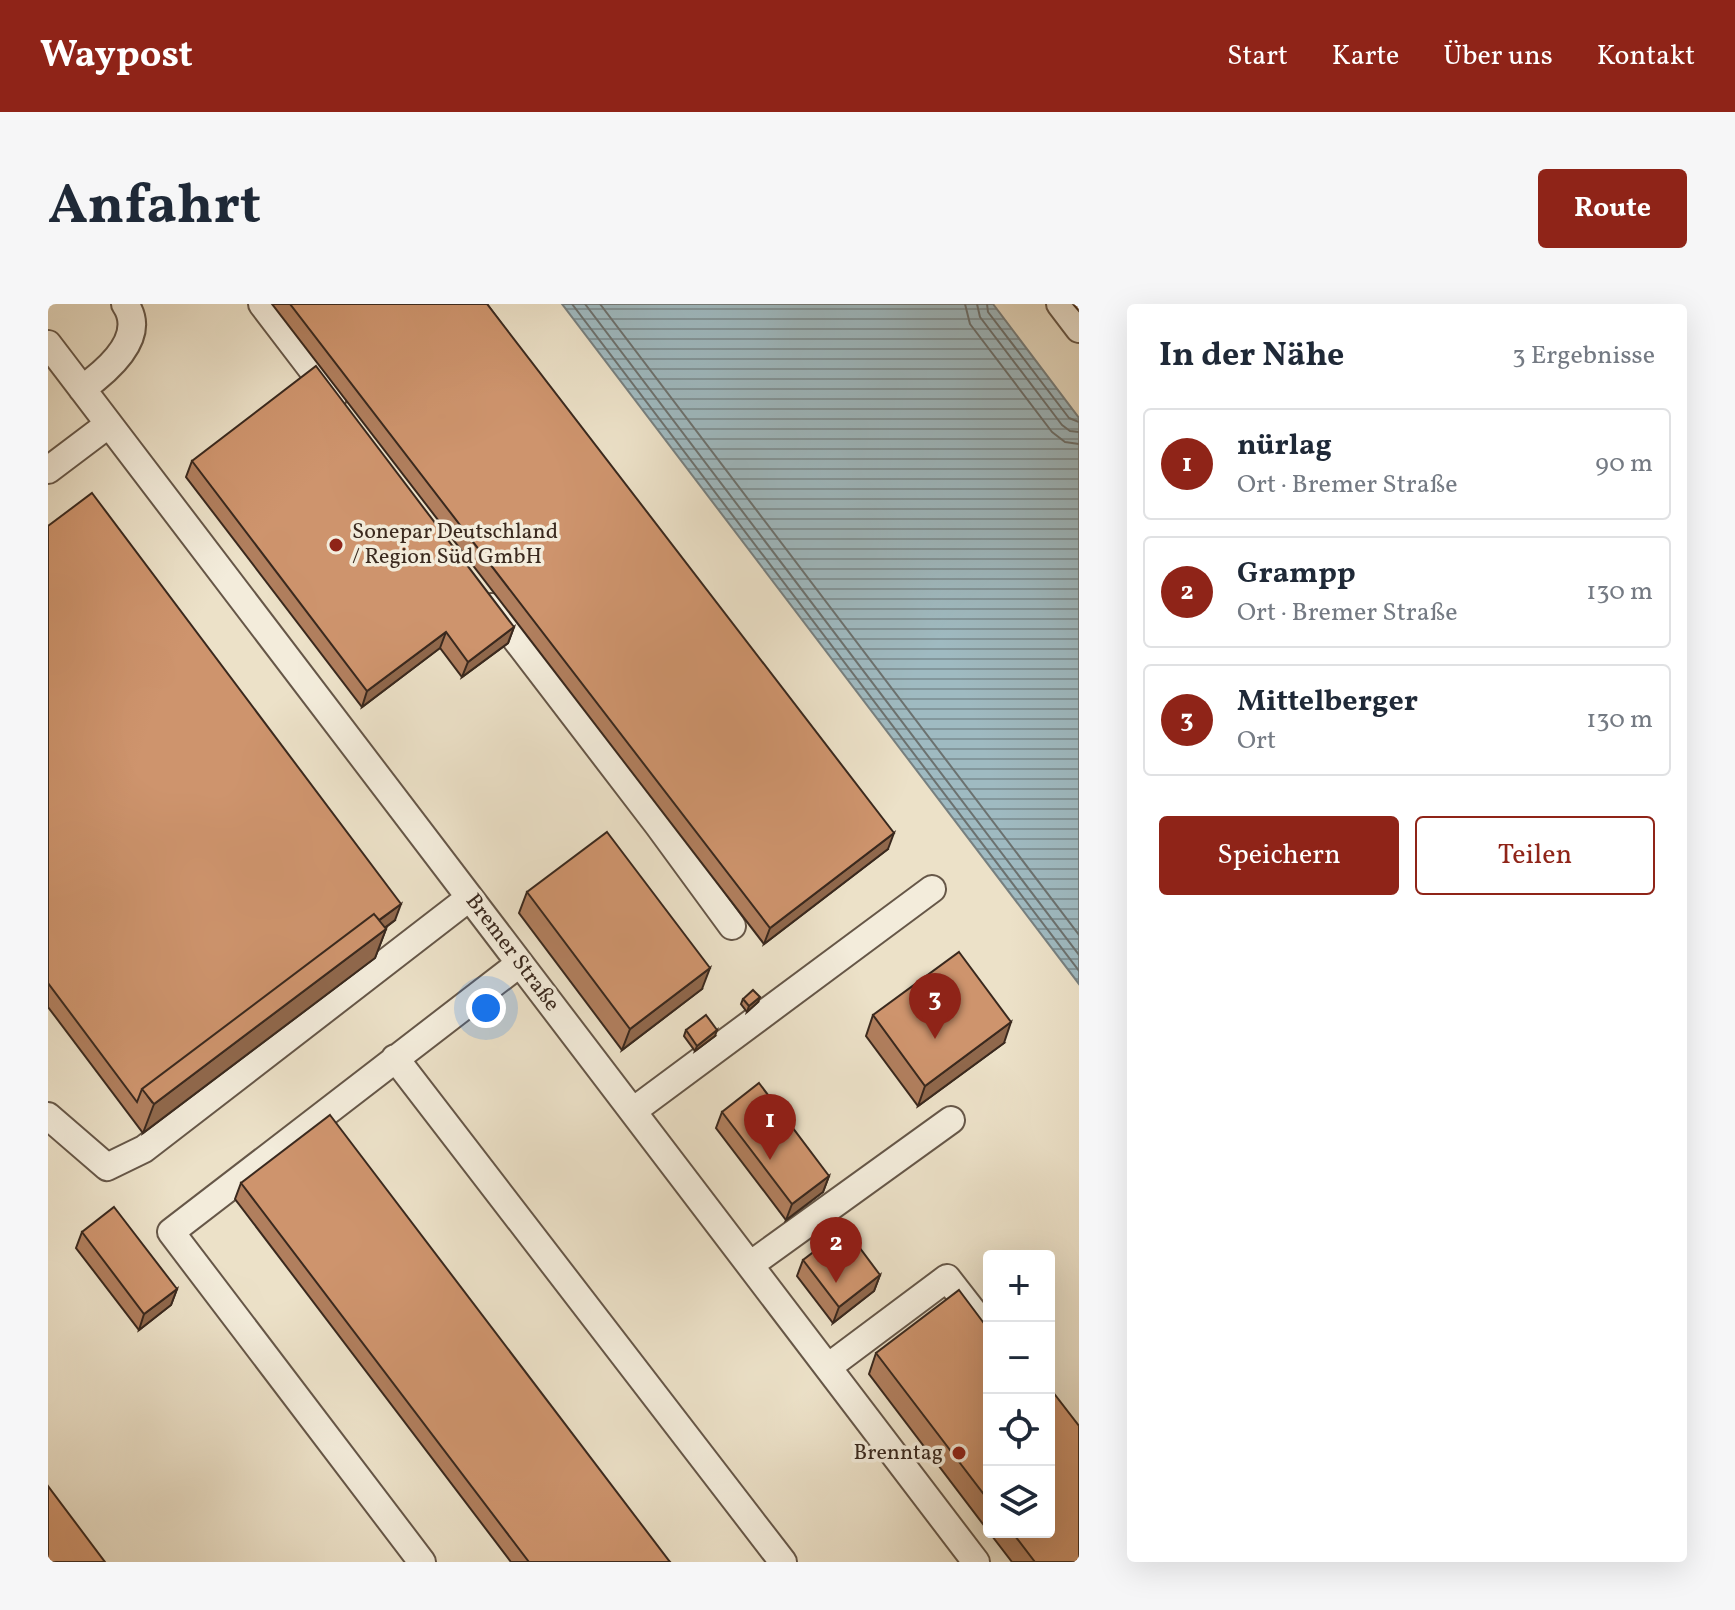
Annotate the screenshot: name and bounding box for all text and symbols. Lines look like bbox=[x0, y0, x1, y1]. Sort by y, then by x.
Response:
text: Waypost bbox=[40, 30, 193, 83]
text: Start bbox=[1227, 37, 1288, 76]
text: Karte bbox=[1332, 37, 1399, 76]
text: Über uns bbox=[1443, 37, 1553, 76]
text: Kontakt bbox=[1597, 37, 1695, 76]
text: Anfahrt bbox=[48, 169, 261, 247]
button: Route bbox=[1538, 169, 1687, 248]
text: In der Nähe bbox=[1159, 333, 1344, 380]
text: 3 Ergebnisse bbox=[1512, 338, 1655, 374]
text: nürlag bbox=[1237, 425, 1332, 467]
text: 1 bbox=[1182, 446, 1192, 482]
text: 90 m bbox=[1595, 446, 1653, 482]
text: Ort · Bremer Straße bbox=[1237, 467, 1458, 503]
place label: Sonepar Deutschland / Region Süd GmbH bbox=[352, 517, 558, 573]
marker: Sonepar Deutschland / Region Süd GmbH bbox=[327, 536, 345, 554]
text: Grampp bbox=[1237, 553, 1356, 595]
text: 2 bbox=[1180, 574, 1194, 610]
text: 130 m bbox=[1586, 574, 1653, 610]
text: Ort · Bremer Straße bbox=[1237, 595, 1458, 631]
text: Mittelberger bbox=[1237, 681, 1418, 723]
text: 3 bbox=[1180, 702, 1194, 738]
text: 130 m bbox=[1586, 702, 1653, 738]
text: Ort bbox=[1237, 723, 1276, 759]
button: Speichern bbox=[1159, 816, 1399, 895]
button: Teilen bbox=[1415, 816, 1655, 895]
street label: Bremer Straße bbox=[457, 888, 567, 1018]
pin: 3 bbox=[909, 973, 961, 1039]
your location bbox=[466, 988, 506, 1028]
pin: 1 bbox=[744, 1094, 796, 1160]
pin: 2 bbox=[810, 1217, 862, 1283]
map controls bbox=[983, 1250, 1055, 1538]
button: + bbox=[983, 1250, 1055, 1322]
button: − bbox=[983, 1322, 1055, 1394]
button: locate bbox=[983, 1394, 1055, 1466]
place label: Brenntag bbox=[853, 1438, 943, 1469]
marker: Brenntag bbox=[950, 1444, 968, 1462]
button: layers bbox=[983, 1466, 1055, 1538]

